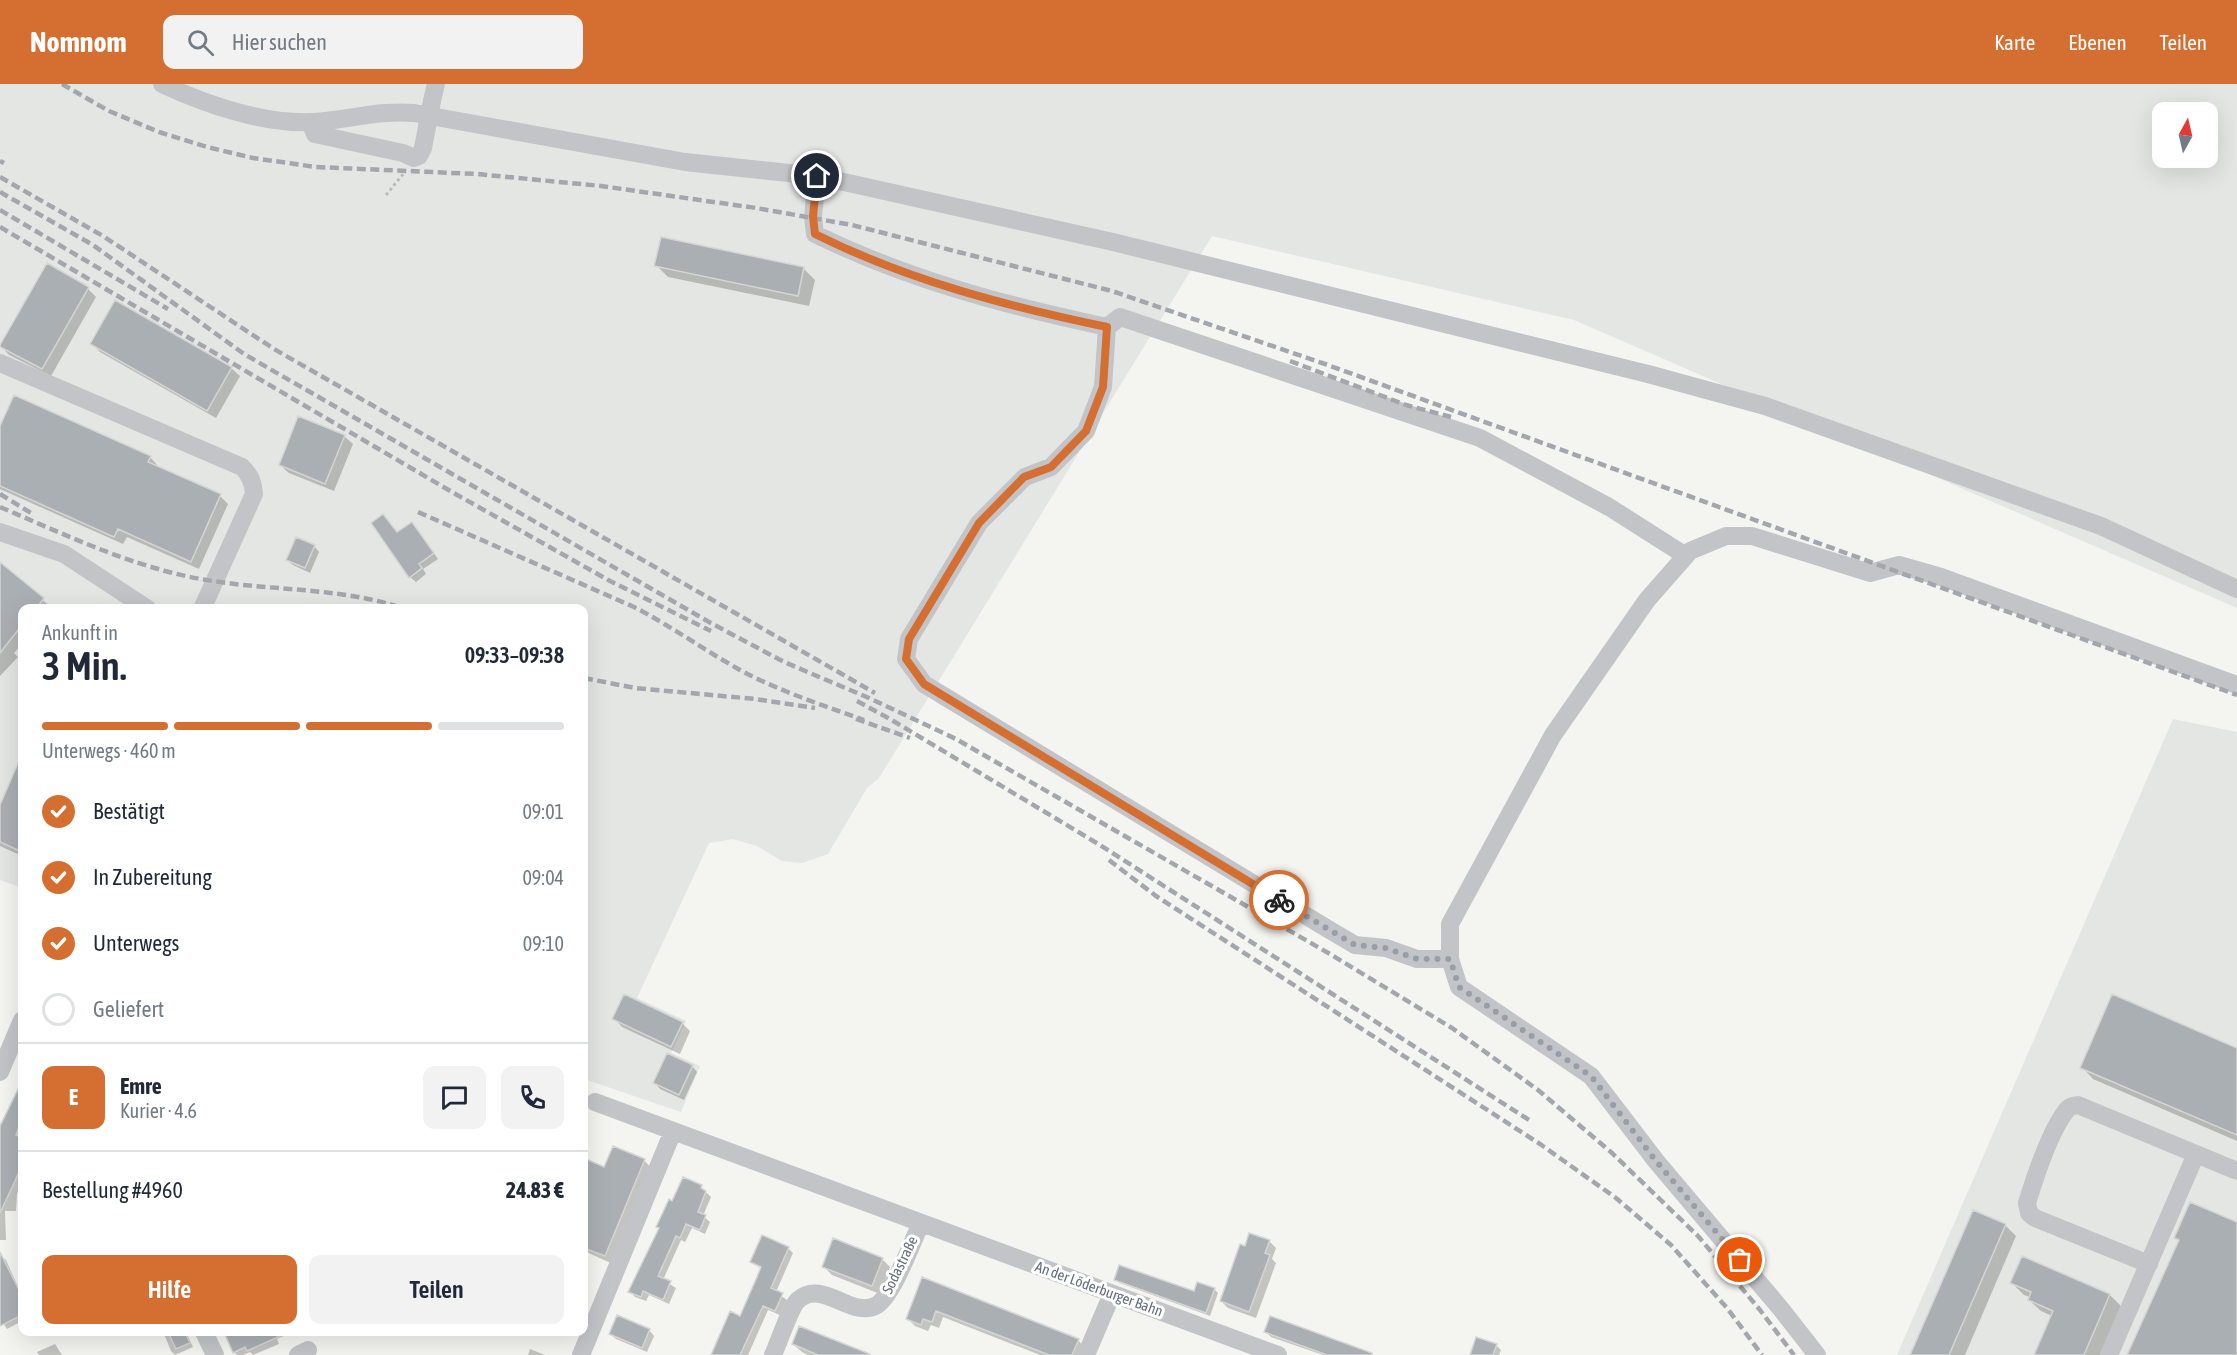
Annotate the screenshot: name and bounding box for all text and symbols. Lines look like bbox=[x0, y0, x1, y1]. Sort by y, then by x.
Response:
search box bbox=[163, 15, 583, 69]
text: Nomnom bbox=[30, 26, 127, 58]
icon: search bbox=[184, 26, 217, 59]
text: Hier suchen bbox=[232, 29, 327, 55]
text: Karte bbox=[1994, 30, 2035, 54]
text: Ebenen bbox=[2068, 30, 2127, 54]
text: Teilen bbox=[2160, 30, 2207, 54]
north arrow bbox=[2152, 102, 2218, 168]
map controls bbox=[2152, 102, 2218, 168]
pin bbox=[791, 150, 842, 201]
icon: home bbox=[800, 159, 833, 192]
text: Ankunft in bbox=[42, 621, 118, 644]
text: 09:33–09:38 bbox=[465, 642, 564, 668]
text: 3 Min. bbox=[42, 644, 127, 688]
text: Unterwegs · 460 m bbox=[42, 739, 176, 762]
icon: check bbox=[42, 795, 75, 828]
text: Bestätigt bbox=[93, 798, 165, 824]
text: 09:01 bbox=[522, 800, 564, 823]
icon: check bbox=[42, 861, 75, 894]
text: In Zubereitung bbox=[93, 864, 212, 890]
text: 09:04 bbox=[522, 866, 564, 889]
courier bbox=[1249, 870, 1309, 930]
icon: bike bbox=[1263, 884, 1296, 917]
icon: check bbox=[42, 927, 75, 960]
text: Unterwegs bbox=[93, 930, 179, 956]
text: 09:10 bbox=[523, 932, 564, 955]
text: Geliefert bbox=[93, 996, 164, 1022]
button: chat bbox=[423, 1066, 486, 1129]
button: phone bbox=[501, 1066, 564, 1129]
text: Emre bbox=[120, 1073, 162, 1099]
text: E bbox=[69, 1084, 78, 1110]
text: Kurier · 4.6 bbox=[120, 1099, 197, 1122]
text: Bestellung #4960 bbox=[42, 1177, 183, 1203]
text: 24.83 € bbox=[506, 1177, 564, 1203]
street label: Sodastraße bbox=[878, 1233, 921, 1296]
pin bbox=[1714, 1234, 1765, 1285]
icon: bag bbox=[1723, 1243, 1756, 1276]
button: Hilfe bbox=[42, 1255, 297, 1324]
button: Teilen bbox=[309, 1255, 564, 1324]
street label: An der Löderburger Bahn bbox=[1033, 1258, 1165, 1320]

